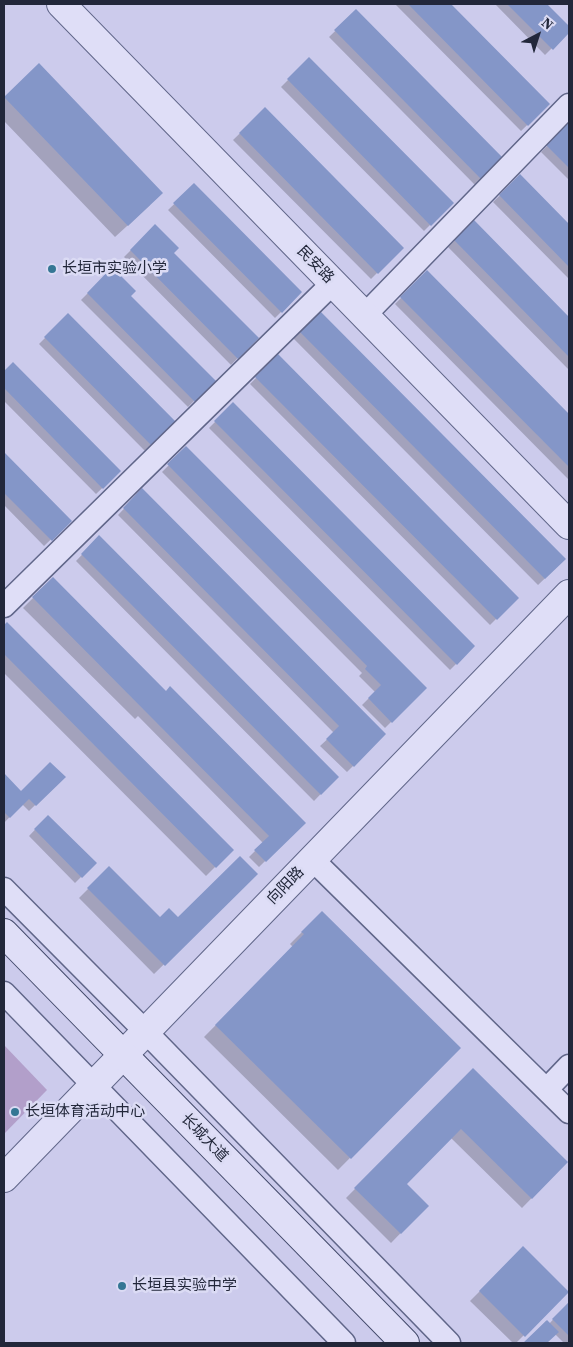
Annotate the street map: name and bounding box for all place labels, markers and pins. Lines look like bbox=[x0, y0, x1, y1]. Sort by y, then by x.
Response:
place label: 长垣市实验小学 bbox=[62, 260, 167, 278]
marker: 长垣市实验小学 bbox=[46, 263, 58, 275]
place label: 长垣体育活动中心 bbox=[25, 1103, 145, 1121]
marker: 长垣体育活动中心 bbox=[9, 1106, 21, 1118]
place label: 长垣县实验中学 bbox=[132, 1277, 237, 1295]
marker: 长垣县实验中学 bbox=[116, 1280, 128, 1292]

